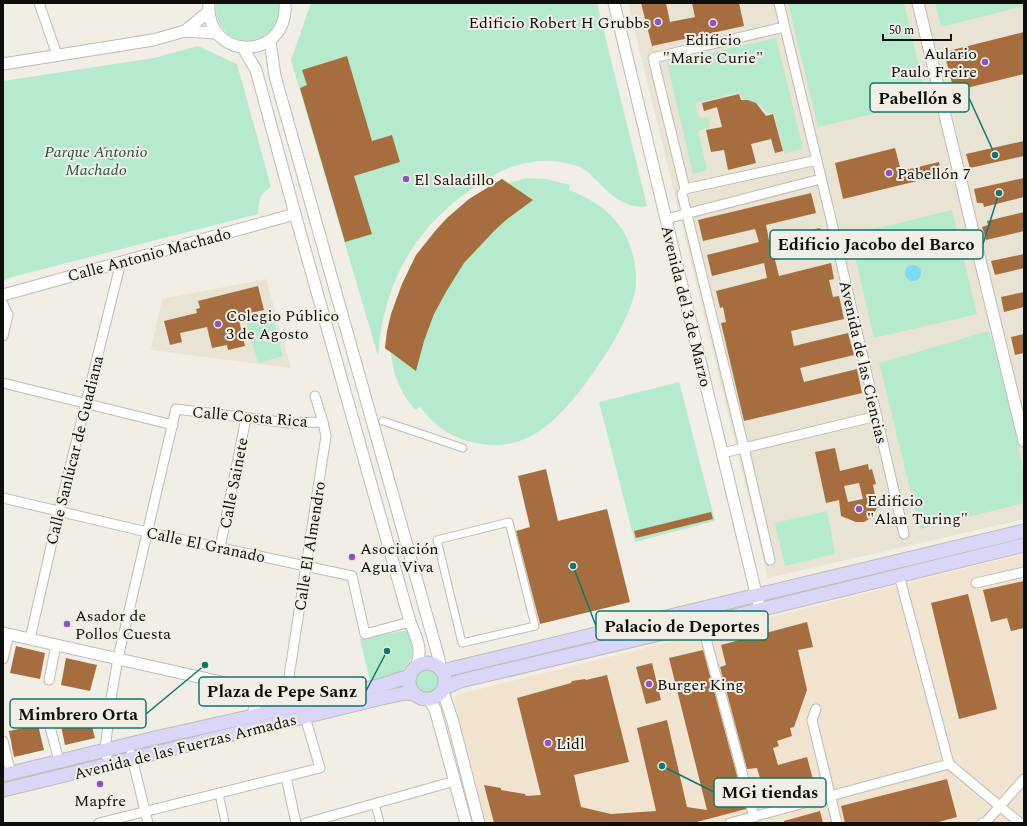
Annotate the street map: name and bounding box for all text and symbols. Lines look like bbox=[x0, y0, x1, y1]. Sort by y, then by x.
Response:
place label: Edificio Robert H Grubbs bbox=[469, 11, 650, 35]
scale bar bbox=[883, 16, 951, 42]
marker: Edificio Robert H Grubbs bbox=[653, 17, 663, 27]
marker: Edificio "Marie Curie" bbox=[708, 18, 718, 28]
text: 50 m bbox=[889, 21, 914, 40]
place label: Edificio "Marie Curie" bbox=[663, 28, 763, 70]
place label: Aulario Paulo Freire bbox=[890, 42, 977, 84]
marker: Aulario Paulo Freire bbox=[980, 57, 990, 67]
callout: Pabellón 8 bbox=[870, 83, 969, 112]
text: Pabellón 8 bbox=[878, 86, 962, 112]
park label: Parque Antonio Machado bbox=[44, 140, 148, 182]
place label: Pabellón 7 bbox=[897, 162, 971, 186]
place label: El Saladillo bbox=[414, 168, 494, 192]
marker: Pabellón 7 bbox=[884, 168, 894, 178]
marker: El Saladillo bbox=[401, 174, 411, 184]
street label: Calle Antonio Machado bbox=[65, 222, 234, 288]
street label: Avenida del 3 de Marzo bbox=[654, 223, 718, 389]
callout: Edificio Jacobo del Barco bbox=[770, 230, 983, 259]
text: Edificio Jacobo del Barco bbox=[777, 232, 975, 258]
street label: Avenida de las Ciencias bbox=[833, 278, 894, 446]
place label: Colegio Público 3 de Agosto bbox=[226, 304, 339, 346]
marker: Colegio Público 3 de Agosto bbox=[213, 319, 223, 329]
street label: Calle Sanlúcar de Guadiana bbox=[40, 353, 110, 548]
street label: Calle Costa Rica bbox=[191, 400, 309, 434]
street label: Calle Sainete bbox=[213, 435, 255, 531]
street label: Calle El Almendro bbox=[288, 480, 332, 613]
place label: Edificio "Alan Turing" bbox=[867, 489, 968, 531]
marker: Edificio "Alan Turing" bbox=[854, 504, 864, 514]
street label: Calle El Granado bbox=[144, 521, 267, 569]
place label: Asociación Agua Viva bbox=[360, 537, 439, 579]
marker: Asociación Agua Viva bbox=[347, 552, 357, 562]
place label: Asador de Pollos Cuesta bbox=[75, 604, 171, 646]
callout: Palacio de Deportes bbox=[596, 611, 768, 640]
text: Palacio de Deportes bbox=[604, 614, 760, 640]
marker: Asador de Pollos Cuesta bbox=[62, 619, 72, 629]
place label: Burger King bbox=[657, 673, 744, 697]
callout: Plaza de Pepe Sanz bbox=[199, 677, 366, 706]
text: Plaza de Pepe Sanz bbox=[207, 679, 357, 705]
marker: Burger King bbox=[644, 679, 654, 689]
callout: Mimbrero Orta bbox=[10, 699, 146, 728]
text: Mimbrero Orta bbox=[18, 702, 138, 728]
street label: Avenida de las Fuerzas Armadas bbox=[71, 708, 299, 786]
place label: Lidl bbox=[556, 732, 585, 756]
marker: Lidl bbox=[543, 738, 553, 748]
callout: MGi tiendas bbox=[714, 778, 826, 807]
marker: Mapfre bbox=[95, 779, 105, 789]
text: MGi tiendas bbox=[722, 780, 818, 806]
place label: Mapfre bbox=[74, 789, 126, 813]

